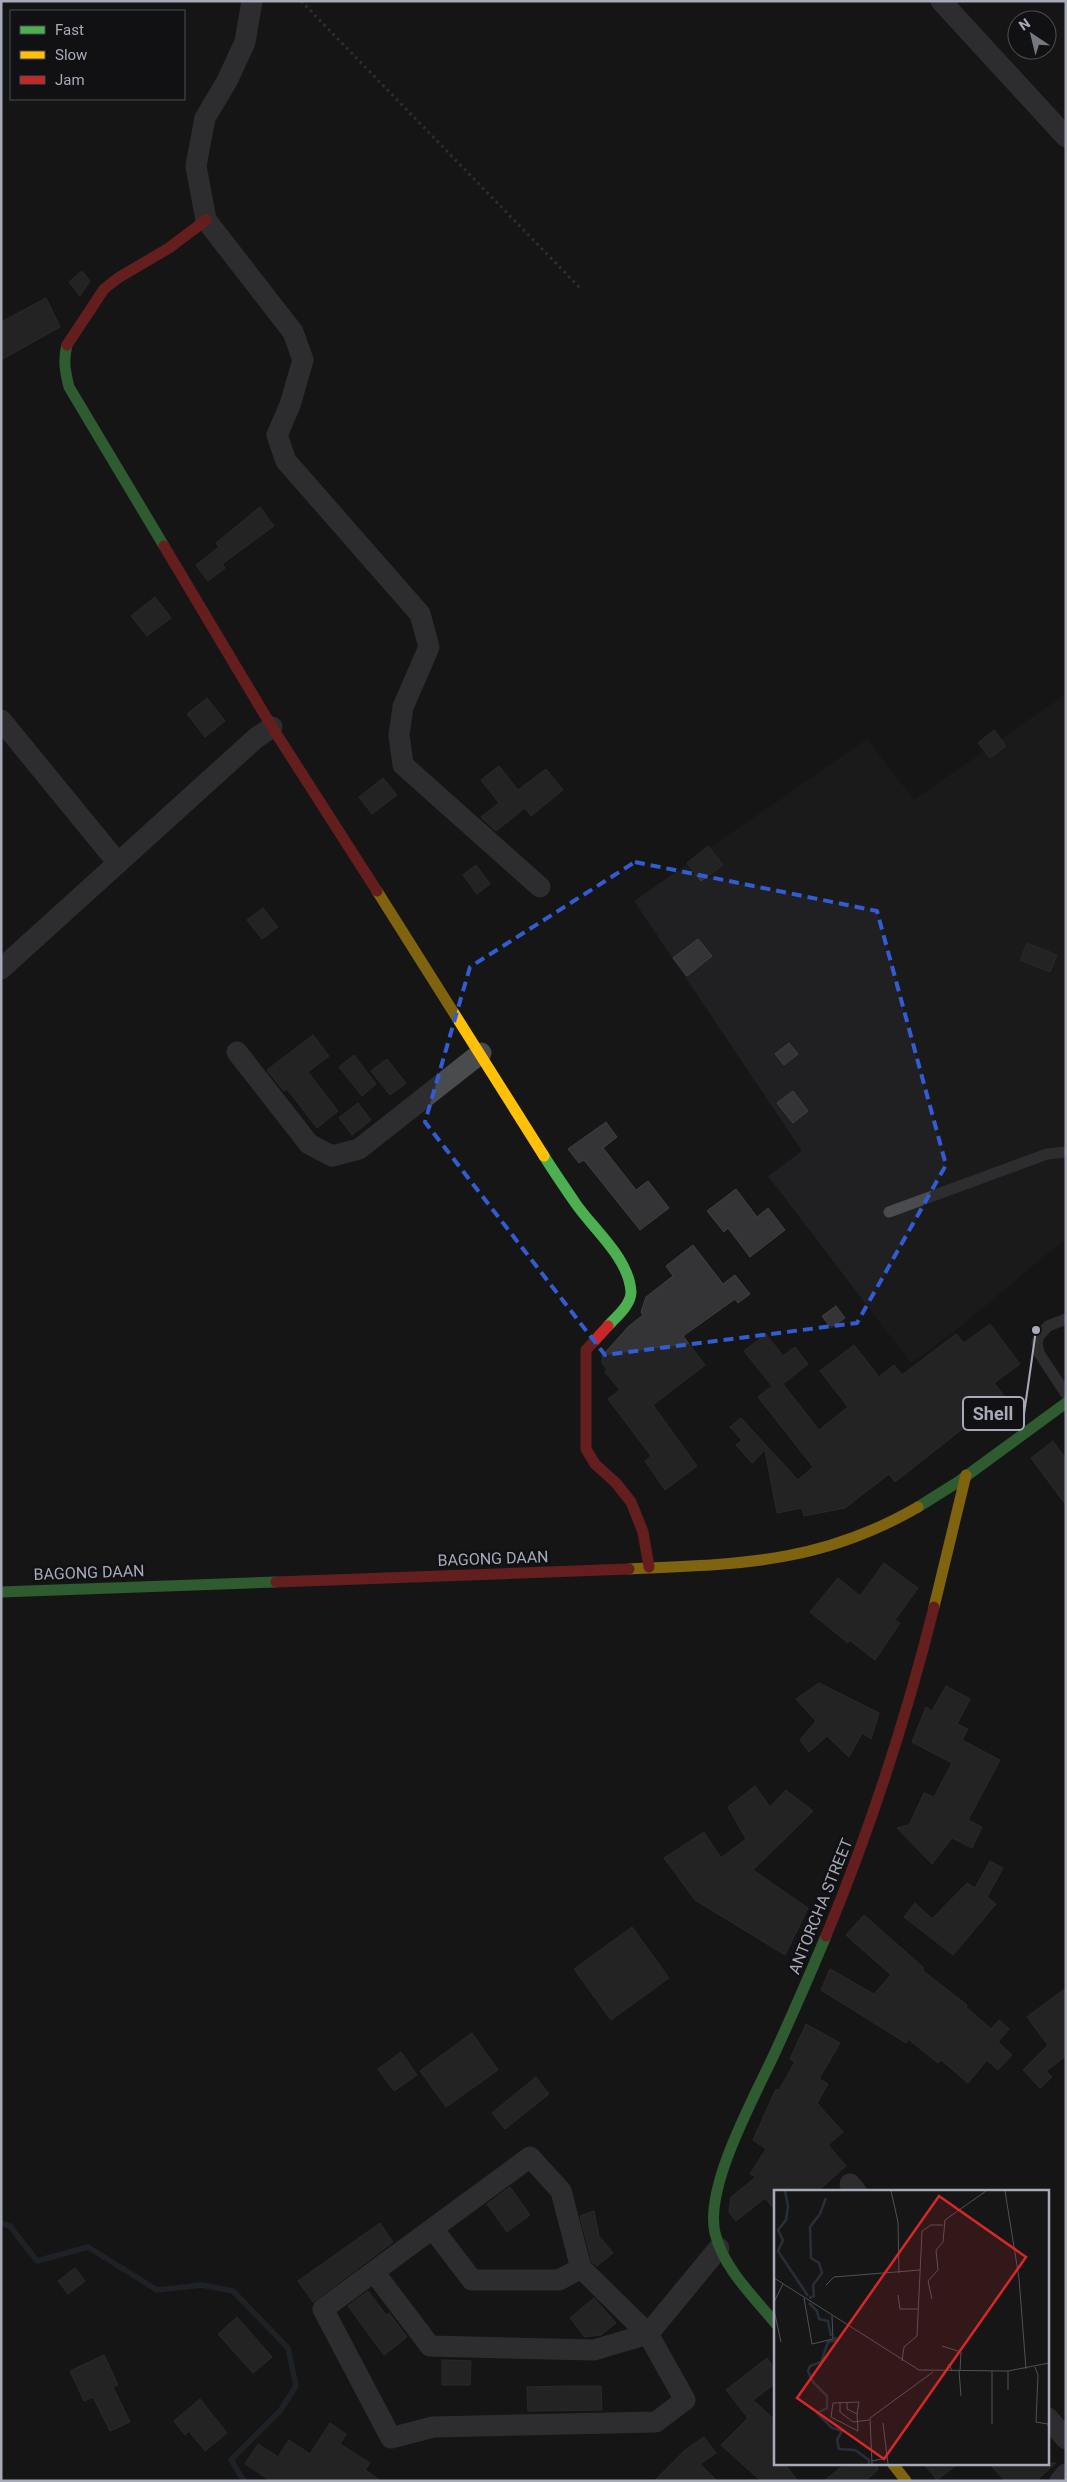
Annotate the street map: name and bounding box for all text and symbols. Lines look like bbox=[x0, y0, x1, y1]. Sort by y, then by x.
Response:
legend bbox=[10, 10, 185, 100]
north arrow bbox=[1007, 10, 1057, 60]
text: N bbox=[1016, 15, 1033, 34]
text: Fast bbox=[55, 21, 84, 39]
text: Slow bbox=[55, 46, 87, 64]
text: Jam bbox=[55, 71, 85, 89]
callout: Shell bbox=[963, 1397, 1024, 1430]
text: Shell bbox=[973, 1403, 1013, 1424]
street label: BAGONG DAAN bbox=[437, 1547, 549, 1570]
street label: BAGONG DAAN bbox=[33, 1561, 145, 1584]
street label: ANTORCHA STREET bbox=[784, 1835, 857, 1977]
inset map bbox=[774, 2190, 1050, 2464]

